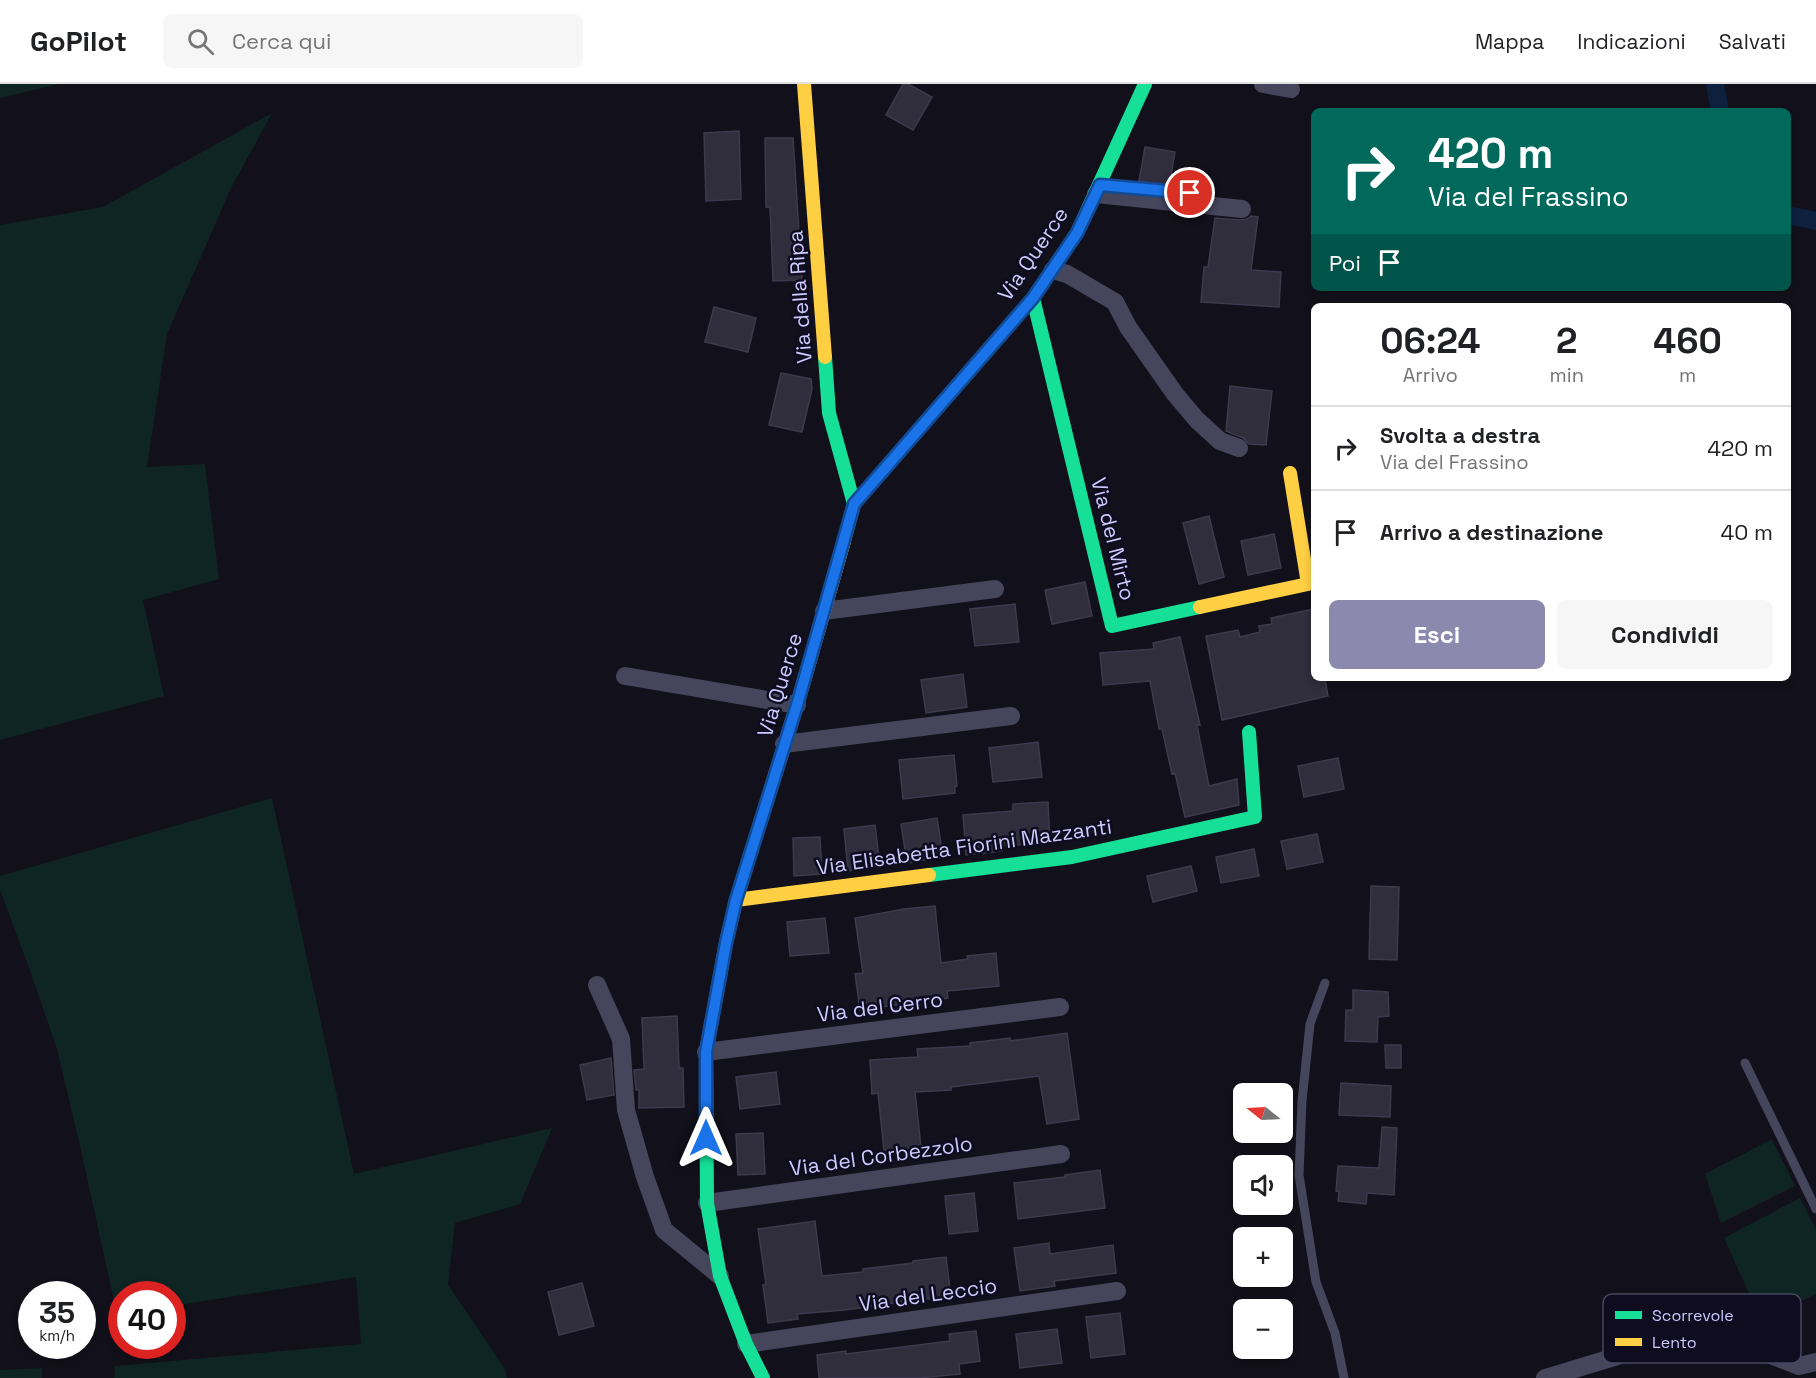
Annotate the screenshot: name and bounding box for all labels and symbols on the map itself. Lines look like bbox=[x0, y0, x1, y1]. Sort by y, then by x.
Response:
pin bbox=[1164, 167, 1215, 218]
street label: Via Querce bbox=[991, 202, 1074, 306]
street label: Via della Ripa bbox=[781, 230, 818, 364]
street label: Via del Mirto bbox=[1085, 475, 1142, 603]
street label: Via Querce bbox=[751, 630, 808, 740]
street label: Via Elisabetta Fiorini Mazzanti bbox=[814, 812, 1113, 881]
street label: Via del Cerro bbox=[816, 985, 944, 1028]
north arrow bbox=[1233, 1083, 1293, 1143]
position arrow bbox=[674, 1106, 738, 1170]
street label: Via del Corbezzolo bbox=[788, 1129, 974, 1182]
street label: Via del Leccio bbox=[857, 1271, 999, 1318]
speed limit sign: 40 bbox=[108, 1281, 186, 1359]
legend bbox=[1603, 1294, 1801, 1363]
text: Scorrevole bbox=[1652, 1305, 1734, 1326]
text: Lento bbox=[1652, 1332, 1697, 1353]

